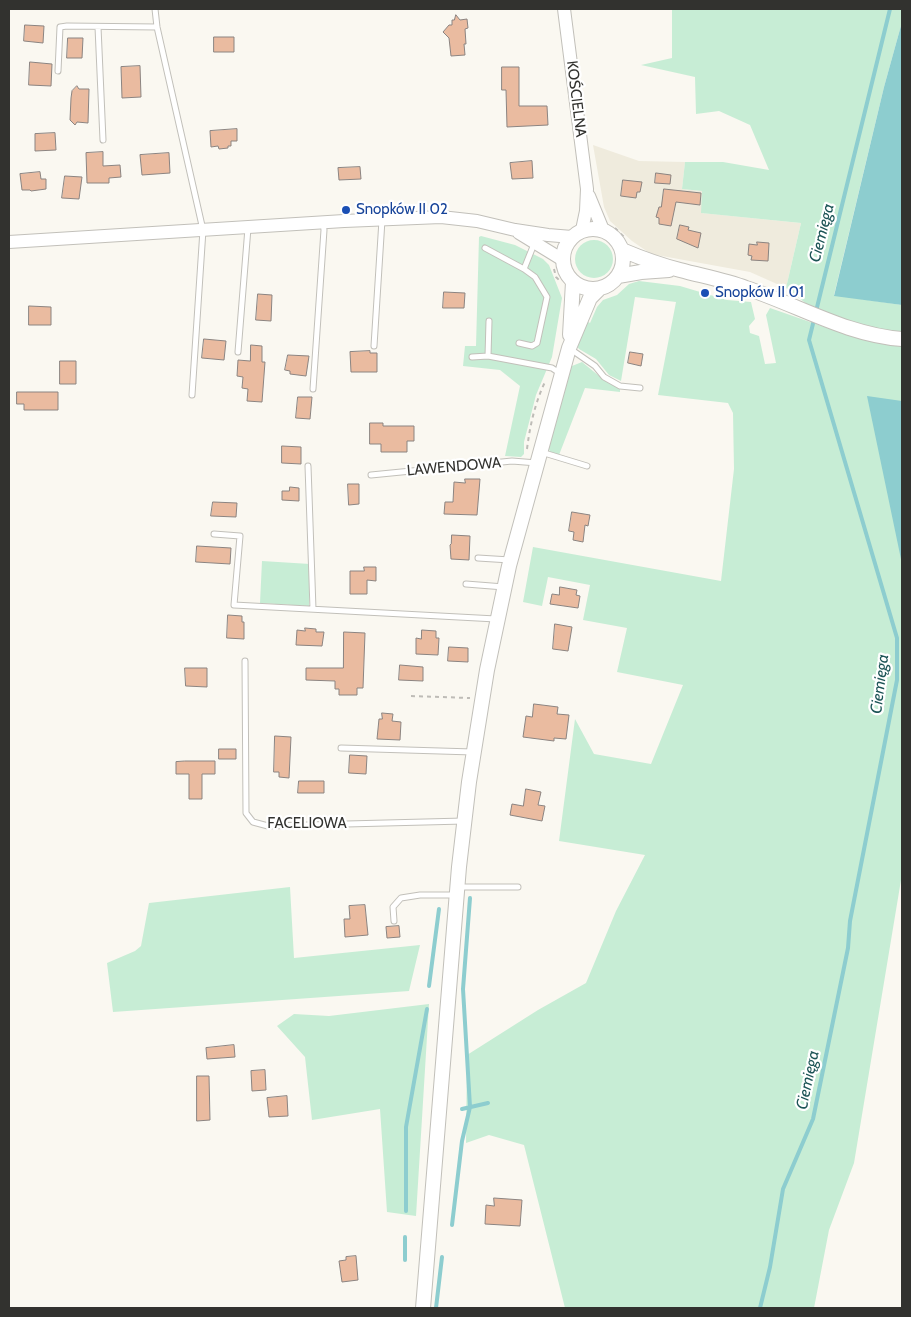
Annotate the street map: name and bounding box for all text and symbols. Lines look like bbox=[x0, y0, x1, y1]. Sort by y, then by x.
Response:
street label: KOŚCIELNA bbox=[562, 60, 590, 138]
place label: Snopków II 02 bbox=[356, 201, 448, 219]
water label: Ciemięga bbox=[805, 202, 839, 264]
marker: Snopków II 02 bbox=[340, 204, 352, 216]
place label: Snopków II 01 bbox=[715, 284, 804, 302]
marker: Snopków II 01 bbox=[699, 287, 711, 299]
street label: LAWENDOWA bbox=[406, 454, 502, 480]
water label: Ciemięga bbox=[867, 653, 893, 715]
street label: FACELIOWA bbox=[267, 815, 347, 833]
water label: Ciemięga bbox=[792, 1049, 824, 1111]

